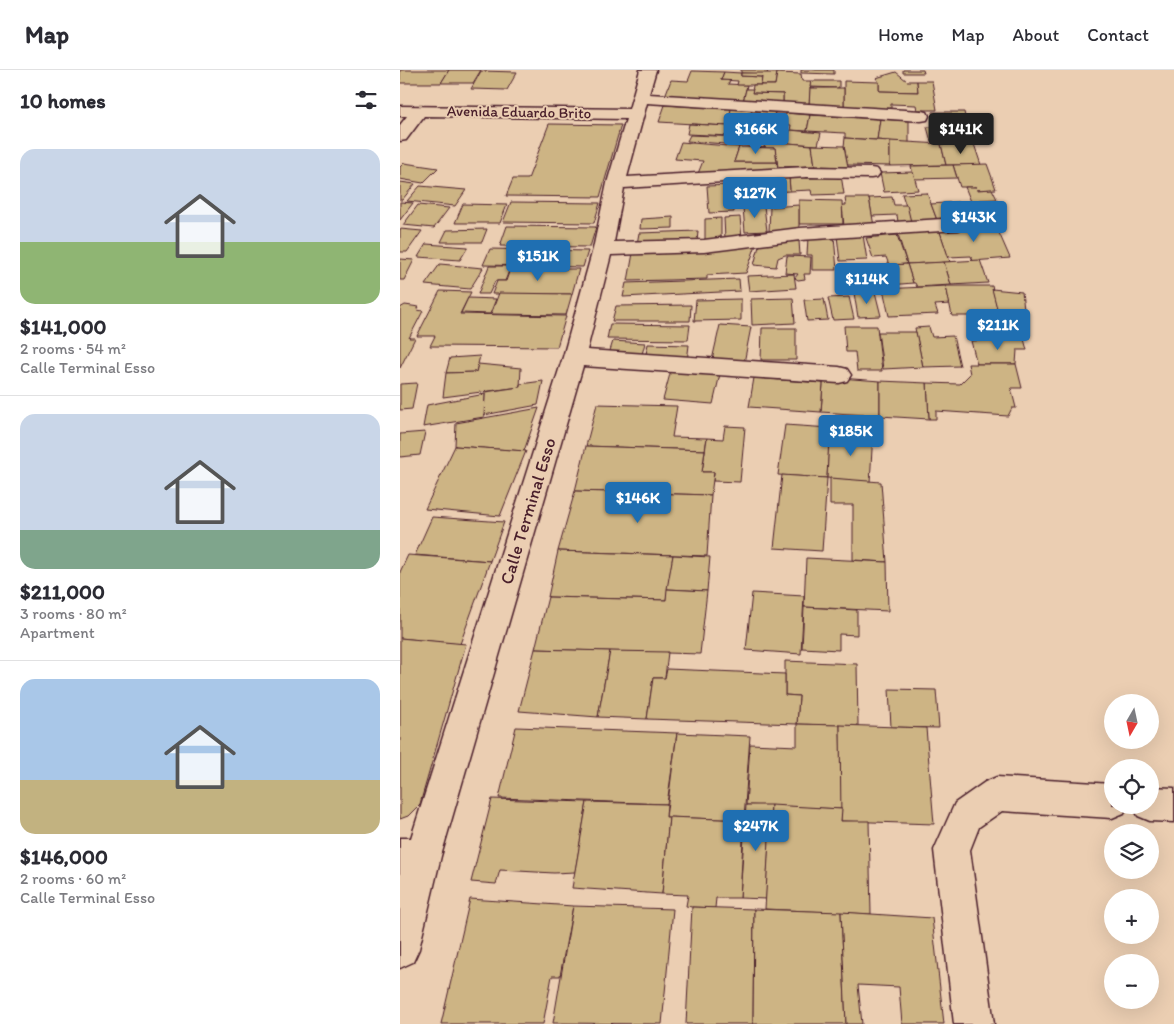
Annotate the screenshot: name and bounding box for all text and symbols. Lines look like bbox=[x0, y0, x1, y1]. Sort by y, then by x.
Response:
text: Map bbox=[25, 20, 69, 49]
text: Home bbox=[878, 24, 924, 46]
text: Map bbox=[952, 24, 985, 46]
text: About bbox=[1013, 24, 1059, 46]
text: Contact bbox=[1087, 24, 1149, 46]
icon: filters bbox=[352, 86, 380, 114]
text: 10 homes bbox=[20, 88, 106, 113]
street label: Avenida Eduardo Brito bbox=[447, 102, 591, 122]
pin: $166K bbox=[721, 112, 791, 155]
pin: $141K bbox=[926, 112, 996, 155]
text: $166K bbox=[735, 119, 777, 138]
text: $141K bbox=[940, 119, 982, 138]
pin: $127K bbox=[720, 176, 790, 219]
icon: home bbox=[155, 181, 245, 271]
text: $127K bbox=[734, 183, 776, 202]
pin: $143K bbox=[939, 200, 1009, 243]
text: $143K bbox=[952, 207, 996, 226]
pin: $151K bbox=[503, 240, 573, 282]
text: $151K bbox=[517, 246, 559, 265]
pin: $114K bbox=[832, 262, 902, 305]
text: $114K bbox=[846, 269, 888, 288]
pin: $211K bbox=[963, 308, 1033, 351]
text: $141,000 bbox=[20, 314, 107, 339]
text: $211K bbox=[977, 315, 1019, 334]
text: 2 rooms · 54 m² bbox=[20, 339, 126, 358]
text: Calle Terminal Esso bbox=[20, 358, 155, 377]
pin: $185K bbox=[816, 414, 886, 457]
text: $185K bbox=[830, 421, 872, 440]
street label: Calle Terminal Esso bbox=[495, 435, 561, 587]
icon: home bbox=[155, 447, 245, 537]
pin: $146K bbox=[603, 482, 673, 524]
text: $146K bbox=[616, 488, 660, 507]
text: $211,000 bbox=[20, 579, 105, 604]
text: 3 rooms · 80 m² bbox=[20, 604, 127, 623]
text: Apartment bbox=[20, 623, 95, 642]
north arrow bbox=[1104, 694, 1159, 749]
map controls bbox=[1104, 694, 1159, 1009]
icon: home bbox=[155, 712, 245, 802]
button: locate bbox=[1104, 759, 1159, 814]
pin: $247K bbox=[721, 810, 791, 852]
text: $247K bbox=[734, 816, 778, 835]
button: layers bbox=[1104, 824, 1159, 879]
text: $146,000 bbox=[20, 844, 108, 869]
text: 2 rooms · 60 m² bbox=[20, 869, 126, 888]
text: Calle Terminal Esso bbox=[20, 888, 155, 907]
button: + bbox=[1104, 889, 1159, 944]
button: − bbox=[1104, 954, 1159, 1009]

